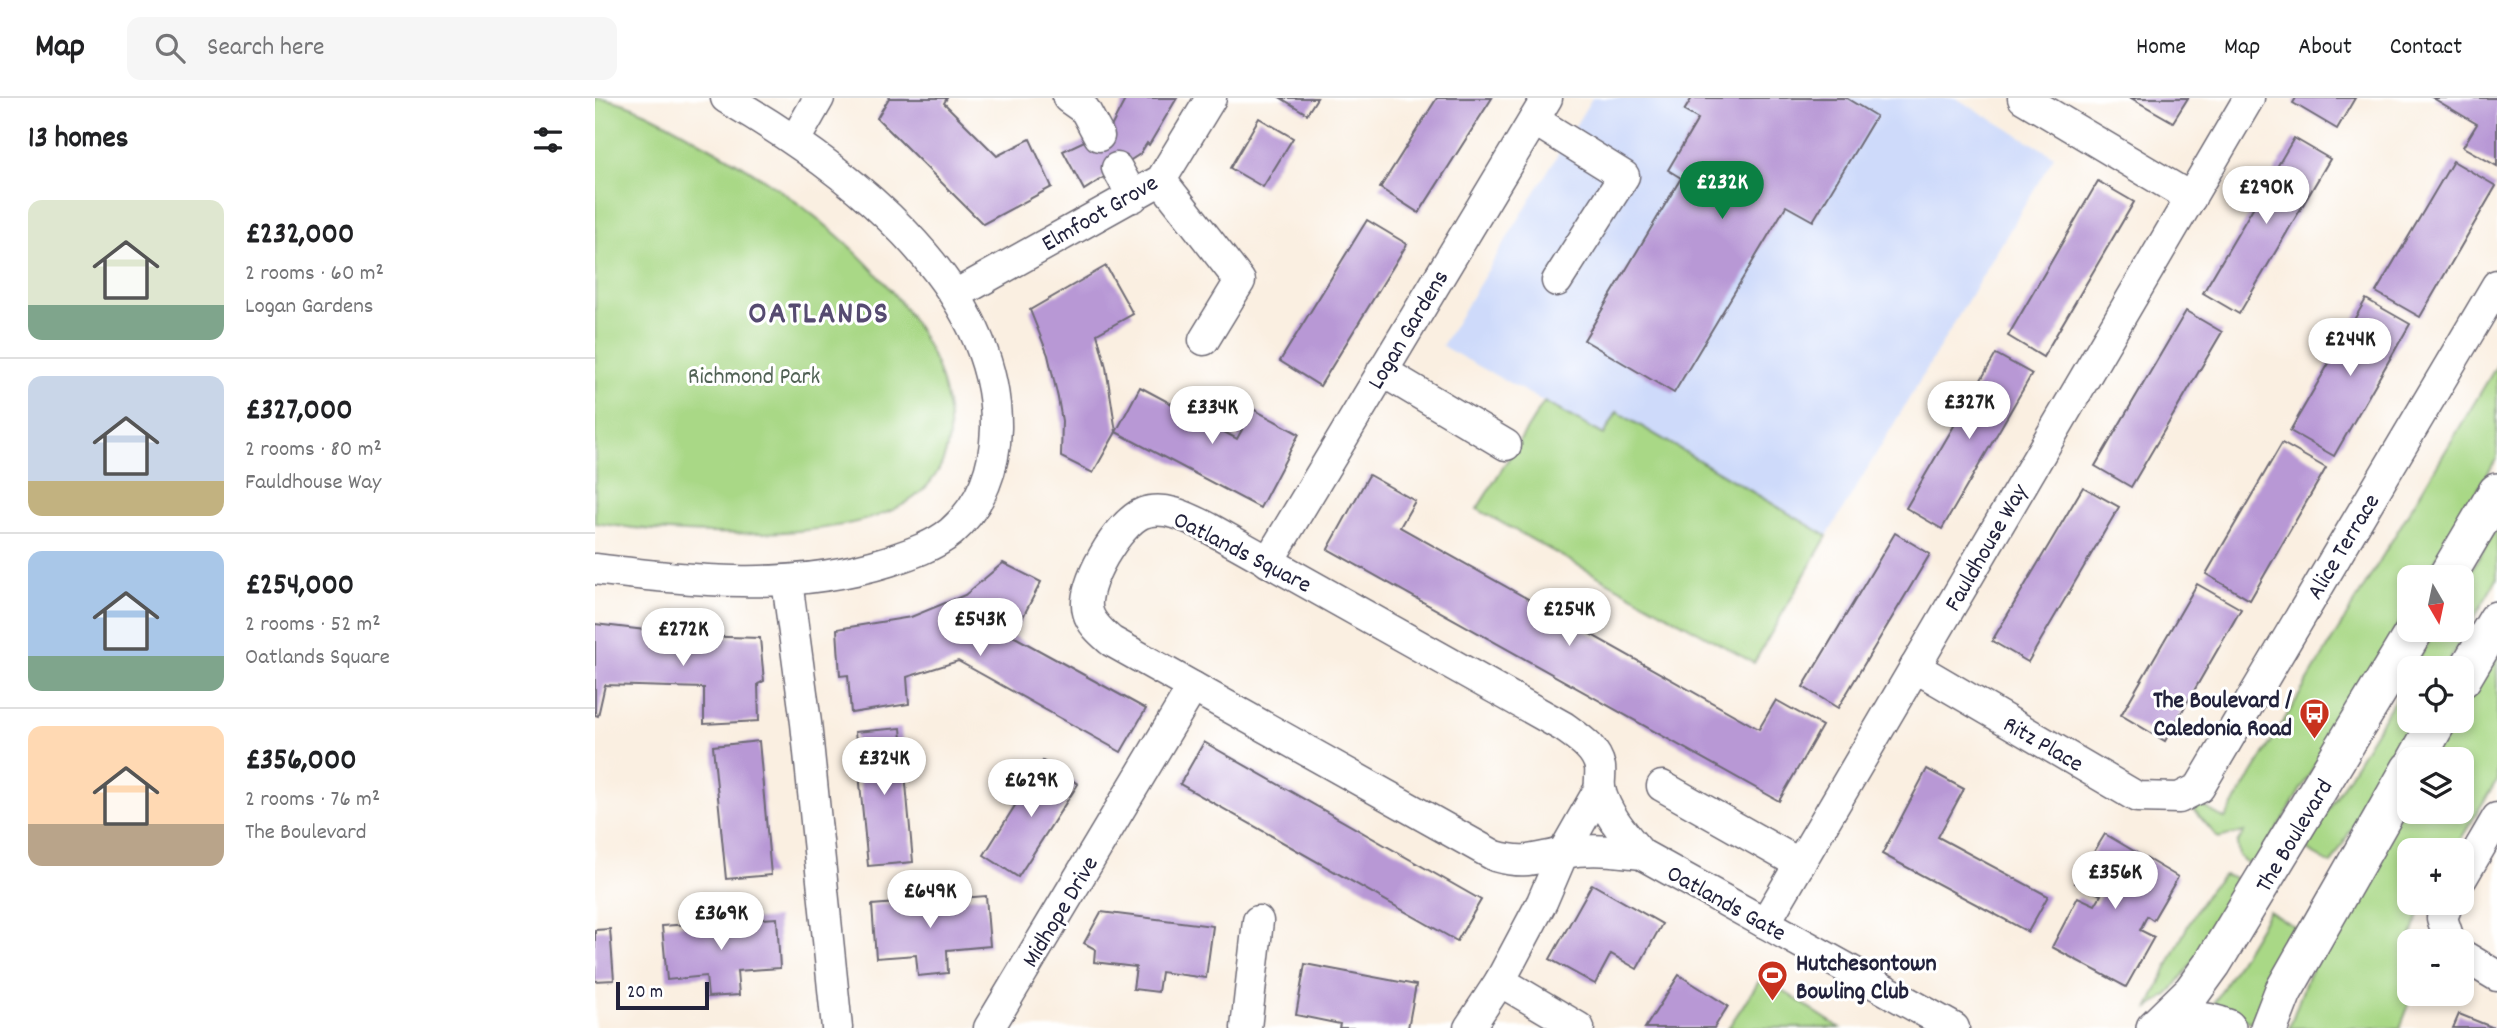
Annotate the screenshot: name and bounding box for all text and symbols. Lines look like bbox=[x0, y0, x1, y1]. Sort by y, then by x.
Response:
search box bbox=[127, 17, 617, 80]
text: Map bbox=[35, 25, 85, 72]
icon: search bbox=[151, 29, 189, 67]
text: Search here bbox=[207, 30, 325, 67]
text: Home bbox=[2136, 31, 2186, 65]
text: Map bbox=[2224, 31, 2260, 65]
text: About bbox=[2298, 31, 2352, 65]
text: Contact bbox=[2390, 31, 2462, 65]
text: 13 homes bbox=[28, 119, 128, 162]
icon: filters bbox=[529, 121, 567, 159]
pin: £232K bbox=[1673, 162, 1771, 221]
pin: £290K bbox=[2217, 166, 2315, 226]
street label: Elmfoot Grove bbox=[1036, 167, 1165, 262]
text: £232K bbox=[1696, 167, 1748, 200]
text: £290K bbox=[2238, 172, 2294, 205]
text: £232,000 bbox=[245, 215, 354, 258]
icon: home bbox=[84, 228, 168, 312]
text: 2 rooms · 60 m² bbox=[245, 258, 384, 291]
street label: Logan Gardens bbox=[1360, 264, 1459, 397]
text: Logan Gardens bbox=[245, 291, 374, 324]
district label: OATLANDS bbox=[748, 293, 890, 339]
pin: £244K bbox=[2301, 318, 2399, 378]
text: £244K bbox=[2324, 324, 2376, 357]
park label: Richmond Park bbox=[688, 361, 820, 395]
pin: £327K bbox=[1920, 382, 2018, 441]
pin: £334K bbox=[1163, 386, 1261, 446]
text: £327K bbox=[1943, 387, 1995, 420]
text: £327,000 bbox=[245, 391, 353, 434]
text: £334K bbox=[1186, 392, 1238, 425]
icon: home bbox=[84, 404, 168, 488]
text: 2 rooms · 80 m² bbox=[245, 434, 382, 467]
text: Fauldhouse Way bbox=[245, 467, 381, 500]
street label: Fauldhouse Way bbox=[1937, 477, 2039, 619]
street label: Alice Terrace bbox=[2300, 488, 2390, 607]
street label: Oatlands Square bbox=[1167, 504, 1317, 603]
north arrow bbox=[2397, 565, 2475, 642]
map controls bbox=[2397, 565, 2474, 1006]
text: £254,000 bbox=[245, 566, 354, 609]
icon: home bbox=[84, 579, 168, 663]
pin: £254K bbox=[1520, 588, 1618, 648]
text: £254K bbox=[1543, 594, 1595, 627]
pin: £543K bbox=[931, 598, 1029, 658]
text: £543K bbox=[954, 604, 1006, 637]
pin: £272K bbox=[634, 608, 732, 668]
text: 2 rooms · 52 m² bbox=[245, 609, 381, 642]
text: £272K bbox=[657, 614, 709, 647]
text: Oatlands Square bbox=[245, 642, 390, 675]
button: locate bbox=[2397, 656, 2474, 733]
place label: The Boulevard / Caledonia Road bbox=[2153, 685, 2292, 747]
bus stop icon: The Boulevard / Caledonia Road bbox=[2298, 696, 2332, 740]
street label: Ritz Place bbox=[1996, 709, 2089, 782]
pin: £324K bbox=[835, 738, 933, 797]
text: £356,000 bbox=[245, 741, 357, 784]
text: £324K bbox=[858, 743, 910, 776]
button: layers bbox=[2397, 747, 2474, 824]
icon: home bbox=[84, 754, 168, 838]
pin: £629K bbox=[982, 760, 1080, 819]
text: £629K bbox=[1004, 765, 1058, 798]
street label: The Boulevard bbox=[2248, 773, 2343, 900]
text: 2 rooms · 76 m² bbox=[245, 784, 380, 817]
text: The Boulevard bbox=[245, 817, 366, 850]
button: + bbox=[2397, 838, 2474, 915]
street label: Midhope Drive bbox=[1015, 850, 1108, 975]
pin: £356K bbox=[2066, 852, 2164, 911]
text: £356K bbox=[2088, 857, 2142, 890]
street label: Oatlands Gate bbox=[1660, 858, 1791, 951]
pin: £649K bbox=[881, 870, 979, 930]
text: £649K bbox=[903, 876, 957, 909]
pin: £369K bbox=[672, 892, 770, 952]
text: £369K bbox=[694, 898, 748, 931]
button: − bbox=[2397, 929, 2474, 1006]
place label: Hutchesontown Bowling Club bbox=[1796, 948, 1937, 1010]
sports icon: Hutchesontown Bowling Club bbox=[1756, 959, 1790, 1003]
scale bar bbox=[616, 979, 709, 1011]
text: 20 m bbox=[627, 980, 663, 1007]

